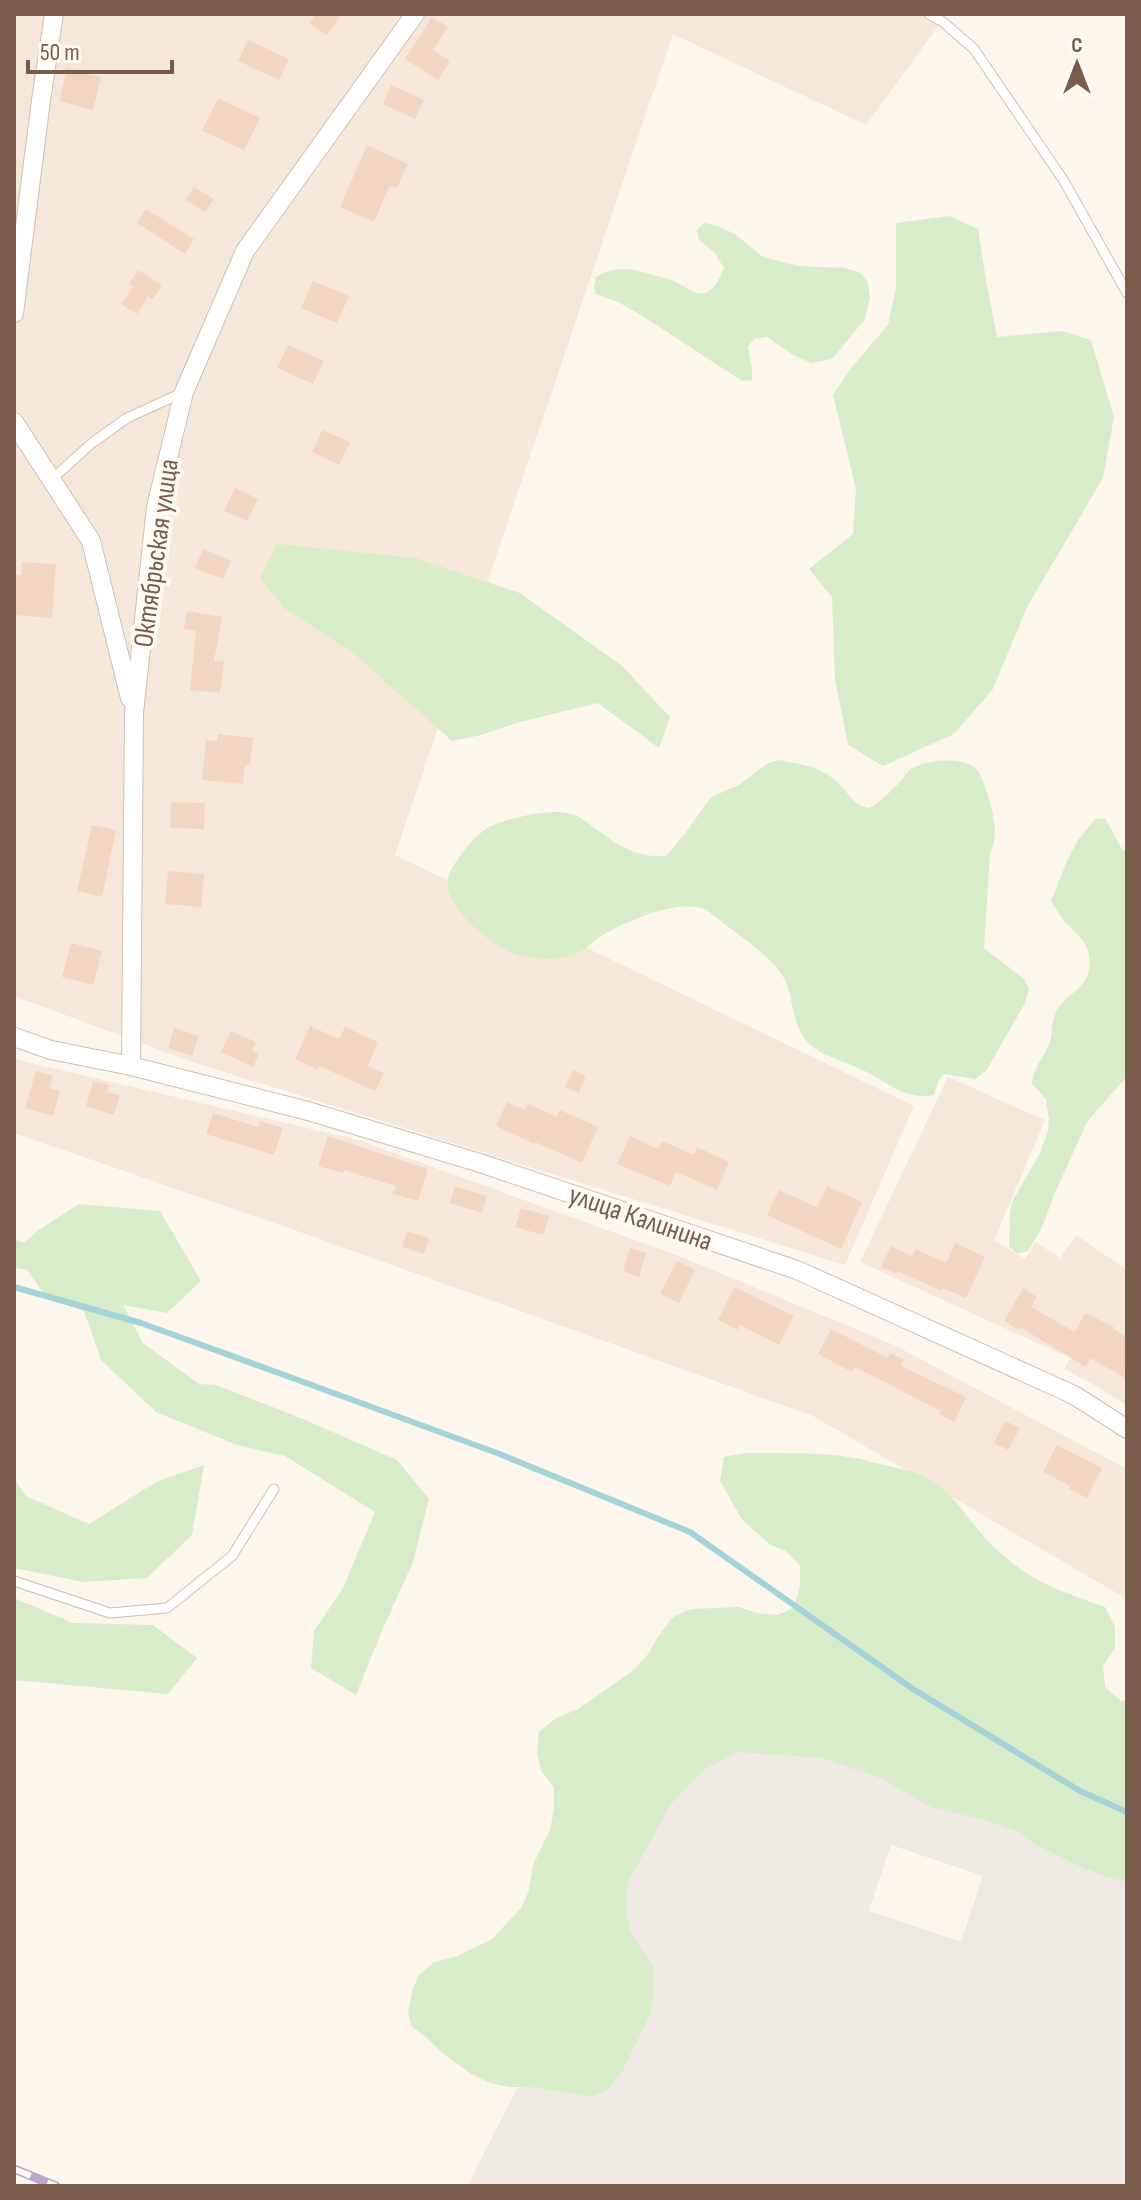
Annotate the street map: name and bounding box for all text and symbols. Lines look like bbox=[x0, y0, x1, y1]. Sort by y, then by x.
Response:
scale bar bbox=[28, 24, 172, 74]
north arrow bbox=[1037, 24, 1117, 104]
text: С bbox=[1071, 32, 1083, 59]
text: 50 m bbox=[40, 38, 80, 67]
street label: Октябрьская улица bbox=[127, 457, 186, 649]
street label: улица Калинина bbox=[564, 1178, 717, 1258]

